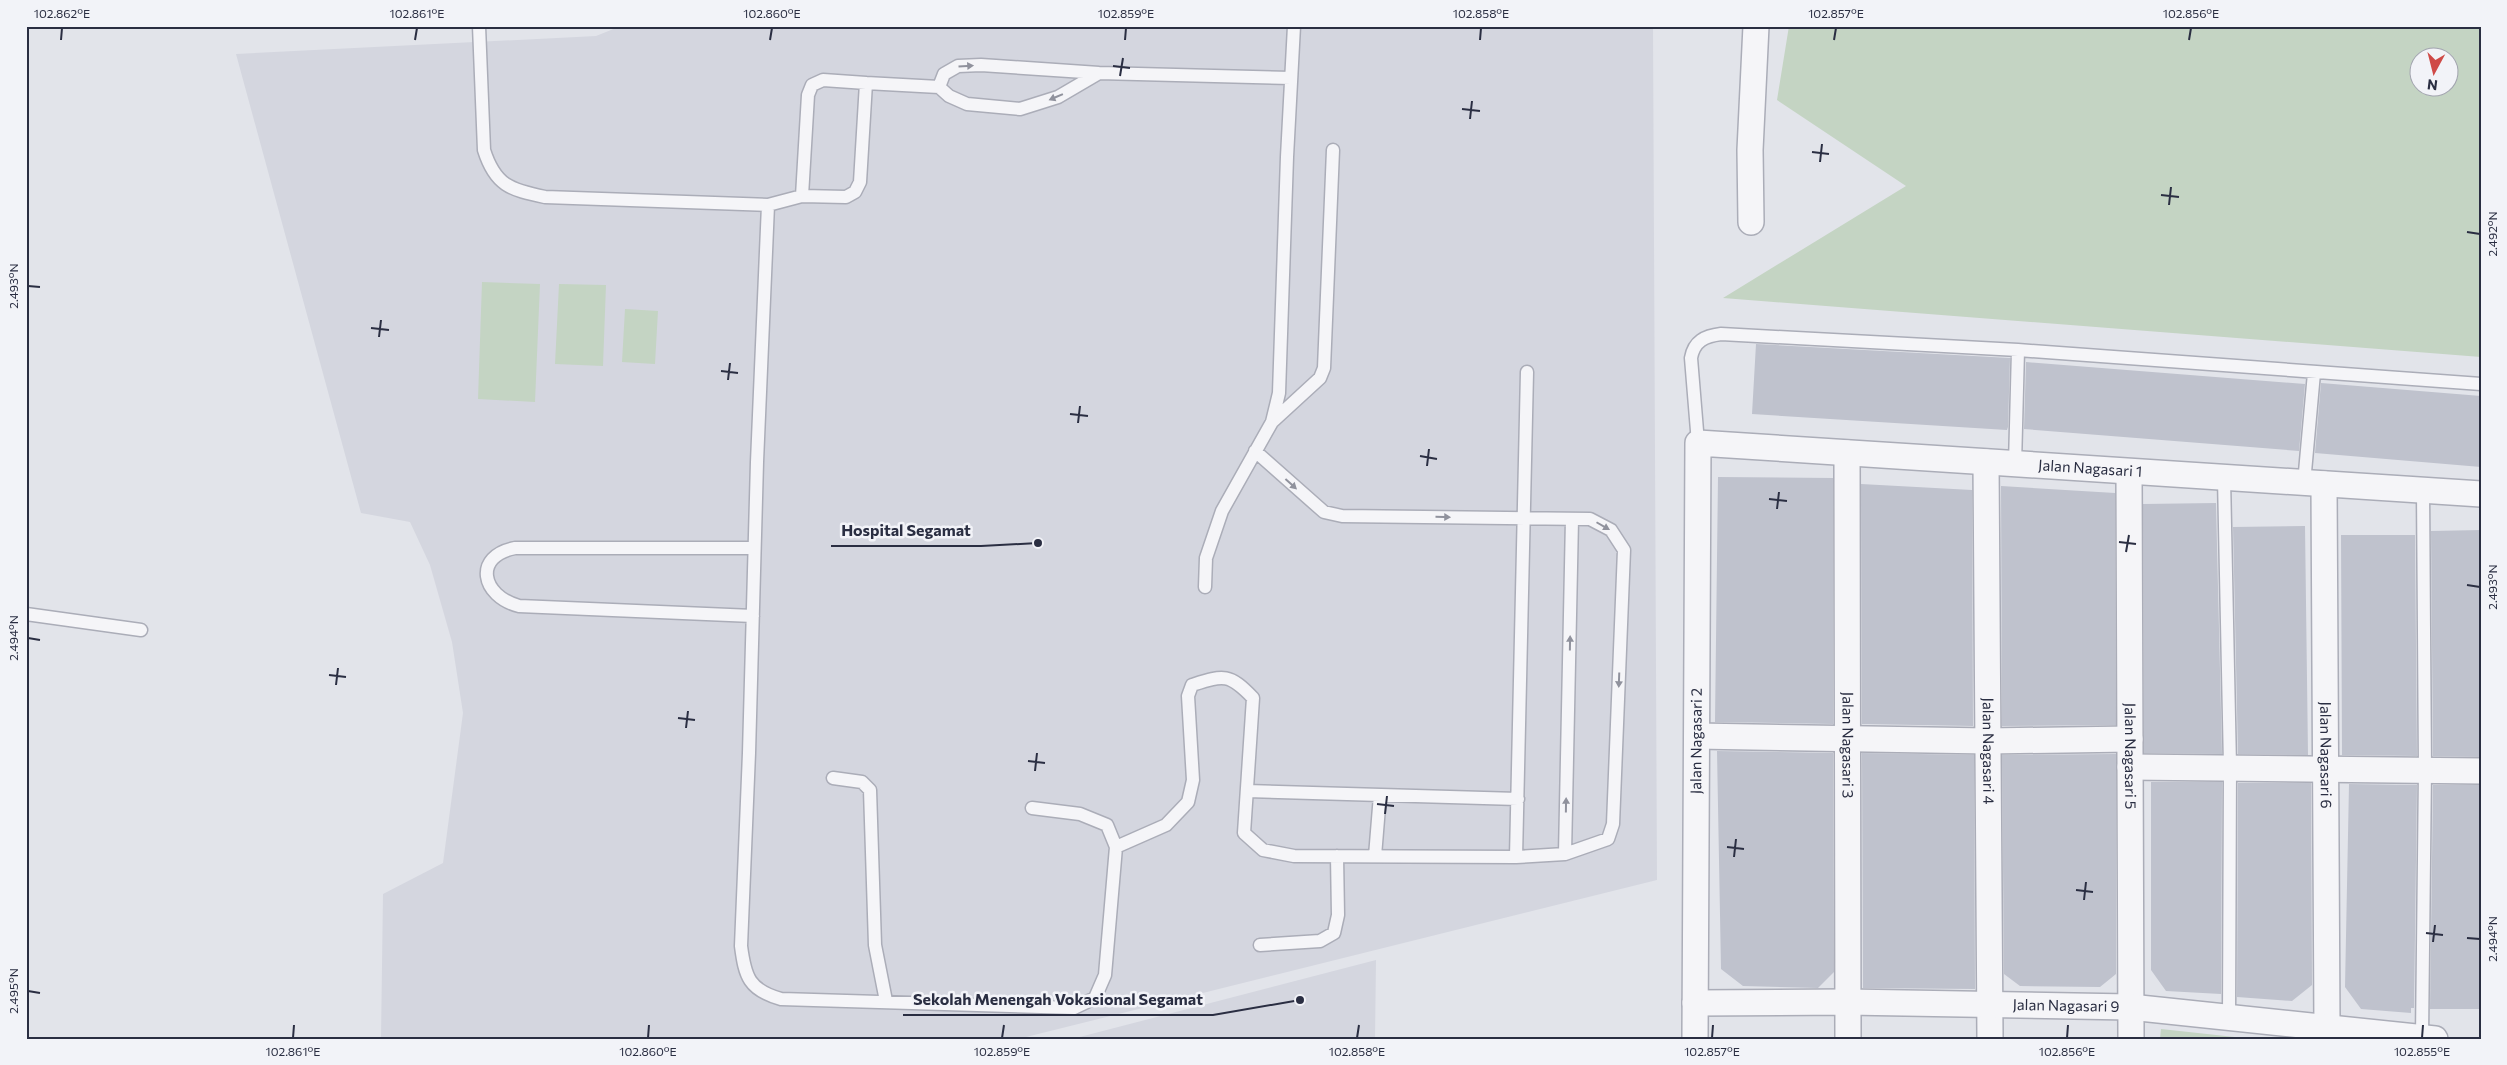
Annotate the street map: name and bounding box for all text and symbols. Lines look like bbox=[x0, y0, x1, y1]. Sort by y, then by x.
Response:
text: 102.862°E bbox=[34, 6, 90, 20]
text: 102.861°E bbox=[390, 6, 444, 20]
text: 102.860°E bbox=[743, 6, 801, 20]
text: 102.859°E bbox=[1098, 6, 1154, 20]
text: 102.858°E bbox=[1453, 6, 1509, 20]
text: 102.857°E bbox=[1808, 6, 1864, 20]
text: 102.856°E bbox=[2163, 6, 2219, 20]
north arrow bbox=[2410, 48, 2460, 98]
one-way arrow bbox=[958, 62, 974, 70]
text: N bbox=[2426, 76, 2439, 94]
one-way arrow bbox=[1049, 93, 1063, 101]
text: 2.492°N bbox=[2485, 211, 2499, 257]
text: 2.493°N bbox=[6, 263, 20, 309]
street label: Jalan Nagasari 1 bbox=[2038, 455, 2143, 480]
one-way arrow bbox=[1285, 478, 1297, 490]
one-way arrow bbox=[1435, 513, 1451, 521]
callout: Hospital Segamat bbox=[831, 515, 981, 546]
text: Hospital Segamat bbox=[841, 520, 971, 539]
one-way arrow bbox=[1596, 522, 1611, 530]
text: 2.493°N bbox=[2485, 564, 2499, 610]
text: 2.494°N bbox=[6, 615, 20, 661]
one-way arrow bbox=[1566, 634, 1574, 650]
one-way arrow bbox=[1614, 672, 1622, 688]
street label: Jalan Nagasari 2 bbox=[1686, 688, 1705, 794]
street label: Jalan Nagasari 3 bbox=[1839, 692, 1858, 798]
street label: Jalan Nagasari 4 bbox=[1980, 697, 1998, 804]
street label: Jalan Nagasari 6 bbox=[2317, 701, 2336, 809]
street label: Jalan Nagasari 5 bbox=[2122, 703, 2140, 809]
one-way arrow bbox=[1562, 797, 1570, 813]
text: 2.494°N bbox=[2485, 916, 2499, 962]
text: 2.495°N bbox=[6, 968, 20, 1014]
callout: Sekolah Menengah Vokasional Segamat bbox=[903, 984, 1213, 1015]
text: Sekolah Menengah Vokasional Segamat bbox=[913, 989, 1203, 1008]
street label: Jalan Nagasari 9 bbox=[2012, 995, 2120, 1015]
text: 102.861°E bbox=[266, 1044, 320, 1058]
text: 102.860°E bbox=[619, 1044, 677, 1058]
text: 102.859°E bbox=[974, 1044, 1030, 1058]
text: 102.858°E bbox=[1329, 1044, 1385, 1058]
text: 102.857°E bbox=[1684, 1044, 1740, 1058]
text: 102.856°E bbox=[2039, 1044, 2095, 1058]
text: 102.855°E bbox=[2394, 1044, 2450, 1058]

